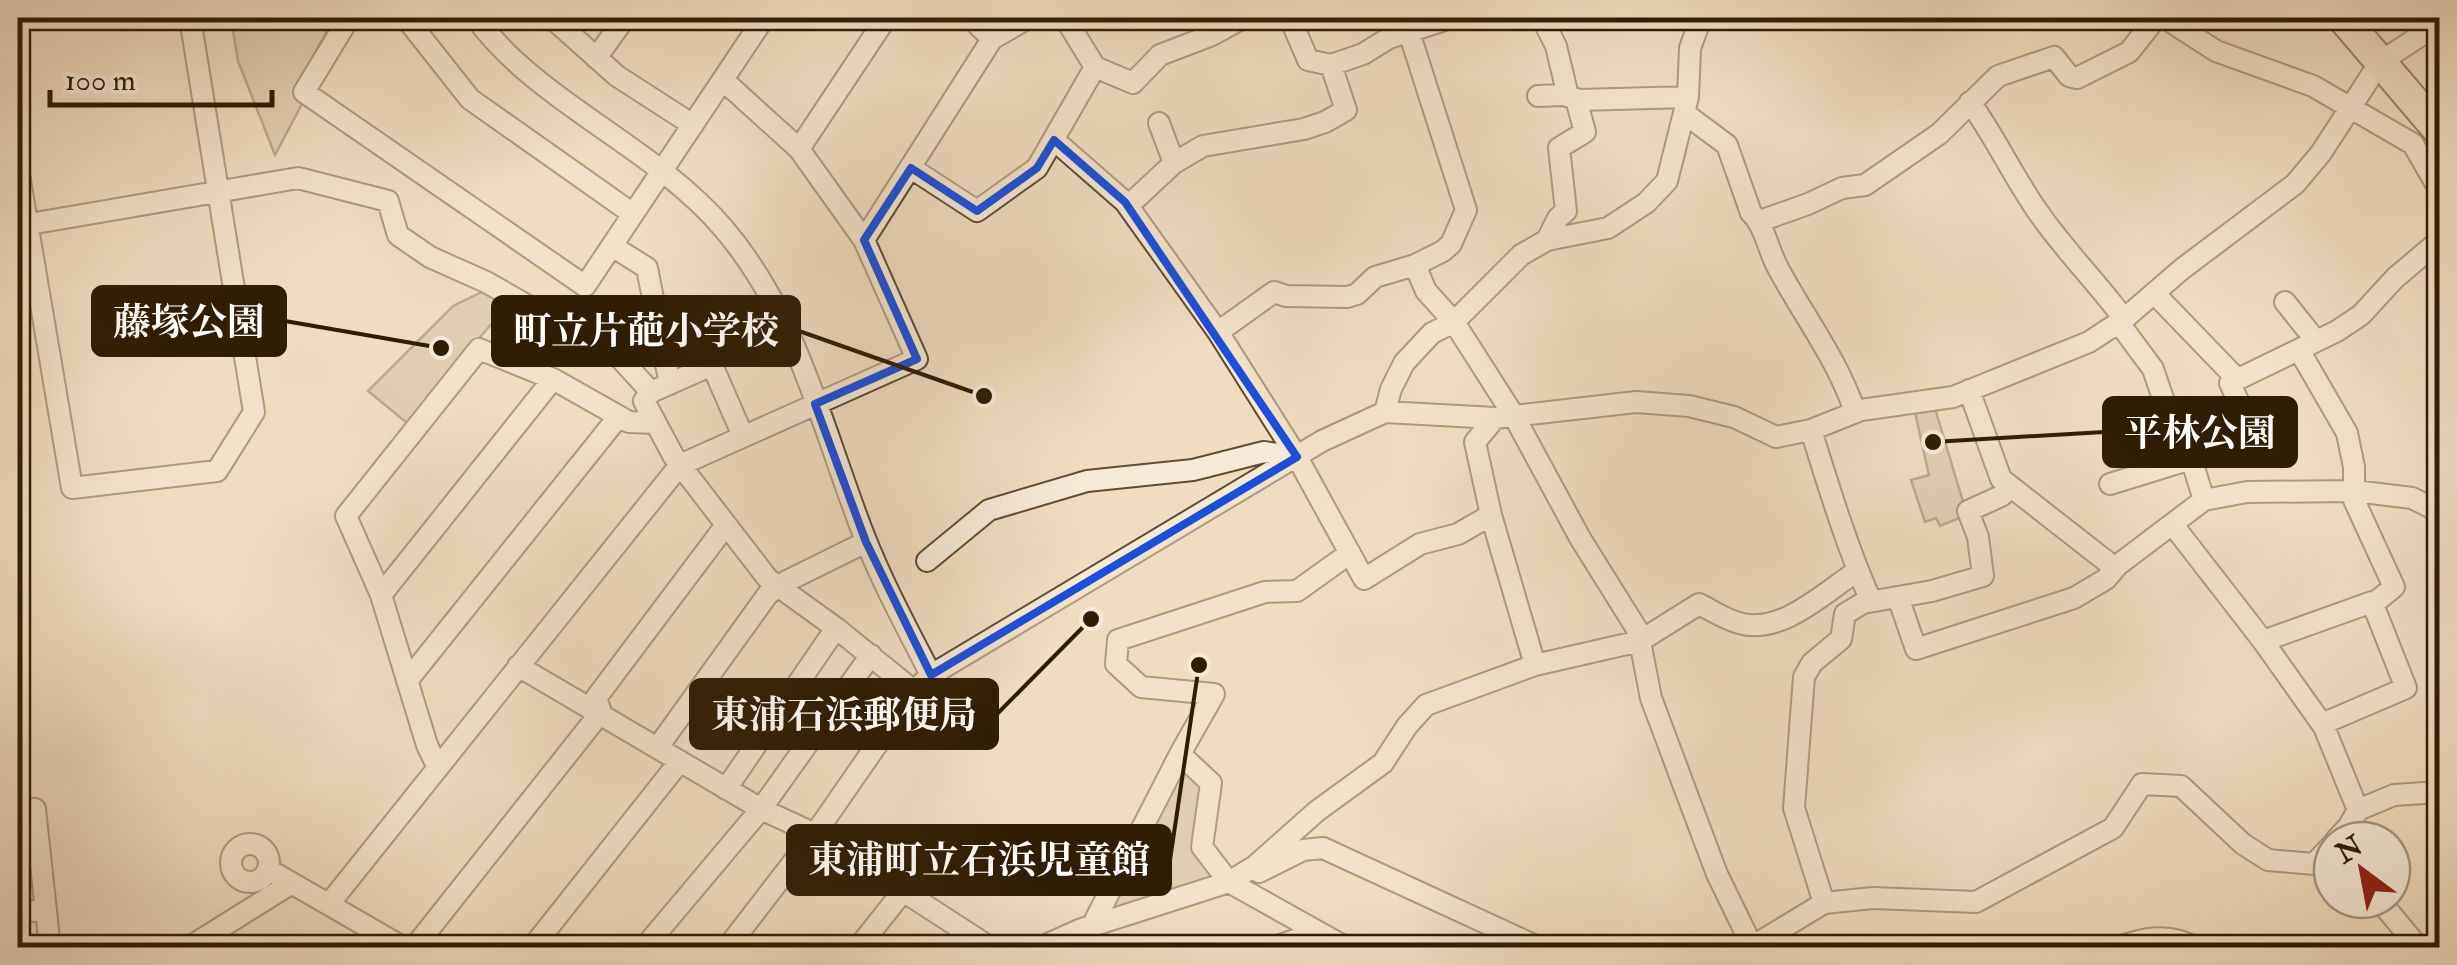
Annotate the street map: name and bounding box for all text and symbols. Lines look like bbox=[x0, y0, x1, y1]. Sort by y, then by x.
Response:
scale bar bbox=[50, 45, 272, 107]
text: 100 m bbox=[65, 62, 136, 99]
callout: 藤塚公園 bbox=[93, 287, 285, 355]
callout: 町立片葩小学校 bbox=[493, 297, 799, 365]
text: 藤塚公園 bbox=[113, 299, 265, 347]
text: 町立片葩小学校 bbox=[513, 308, 779, 356]
callout: 平林公園 bbox=[2104, 398, 2296, 466]
text: 平林公園 bbox=[2124, 410, 2276, 458]
callout: 東浦石浜郵便局 bbox=[691, 680, 997, 748]
text: 東浦石浜郵便局 bbox=[711, 692, 977, 740]
north arrow bbox=[2312, 820, 2412, 920]
callout: 東浦町立石浜児童館 bbox=[788, 826, 1170, 894]
text: N bbox=[2329, 828, 2370, 872]
text: 東浦町立石浜児童館 bbox=[808, 837, 1150, 885]

